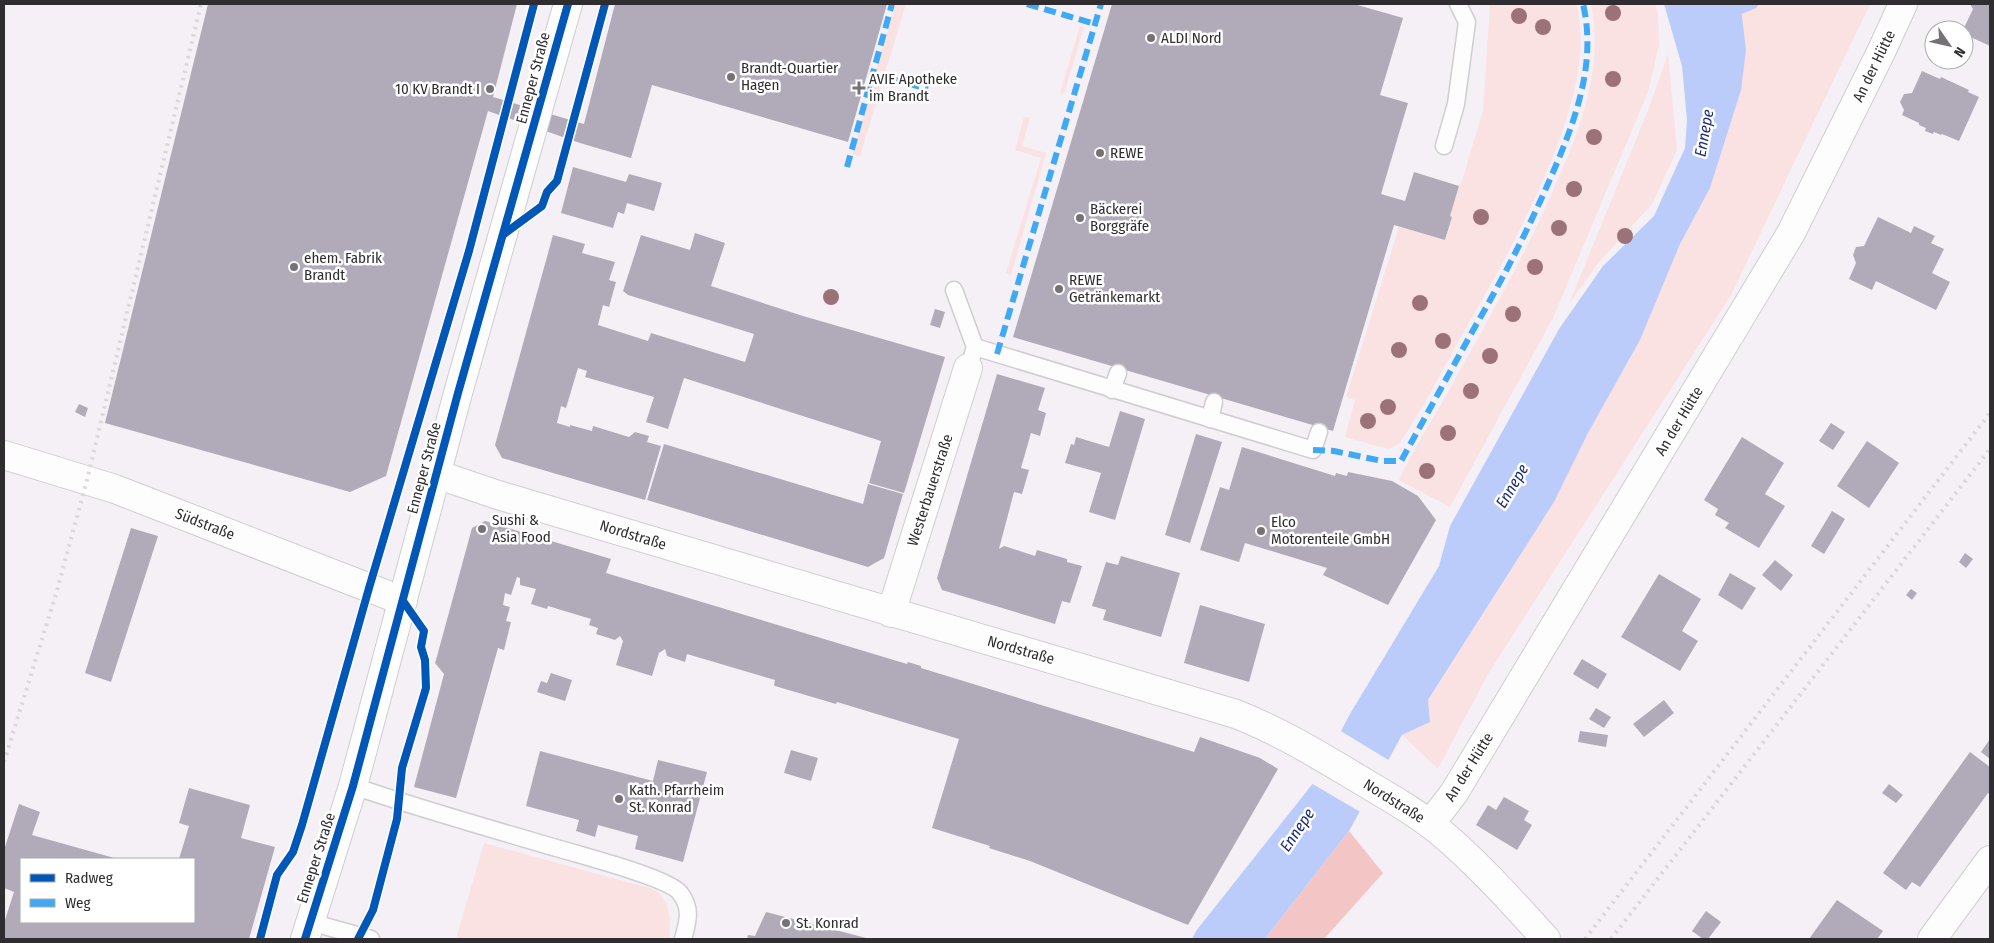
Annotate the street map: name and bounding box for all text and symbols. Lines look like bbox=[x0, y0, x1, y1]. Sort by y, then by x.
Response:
north arrow bbox=[1924, 20, 1974, 70]
street label: An der Hütte bbox=[1849, 27, 1899, 105]
place label: ALDI Nord bbox=[1161, 29, 1222, 47]
street label: Enneper Straße bbox=[512, 30, 554, 126]
marker: ALDI Nord bbox=[1145, 32, 1157, 44]
text: N bbox=[1950, 44, 1969, 60]
place label: Brandt-Quartier Hagen bbox=[741, 59, 839, 94]
place label: AVIE Apotheke im Brandt bbox=[869, 70, 957, 105]
marker: Brandt-Quartier Hagen bbox=[725, 71, 737, 83]
place label: 10 KV Brandt I bbox=[395, 80, 480, 98]
marker: AVIE Apotheke im Brandt bbox=[853, 82, 865, 94]
marker: 10 KV Brandt I bbox=[484, 83, 496, 95]
water label: Ennepe bbox=[1690, 107, 1718, 158]
place label: REWE bbox=[1110, 144, 1143, 162]
marker: REWE bbox=[1094, 147, 1106, 159]
place label: Bäckerei Borggräfe bbox=[1090, 200, 1149, 235]
marker: Bäckerei Borggräfe bbox=[1074, 212, 1086, 224]
place label: ehem. Fabrik Brandt bbox=[304, 249, 382, 284]
marker: ehem. Fabrik Brandt bbox=[288, 261, 300, 273]
place label: REWE Getränkemarkt bbox=[1069, 271, 1160, 306]
marker: REWE Getränkemarkt bbox=[1053, 283, 1065, 295]
street label: An der Hütte bbox=[1651, 383, 1707, 459]
street label: Enneper Straße bbox=[403, 420, 445, 516]
street label: Westerbauerstraße bbox=[903, 432, 957, 548]
water label: Ennepe bbox=[1492, 460, 1533, 511]
street label: Südstraße bbox=[173, 504, 237, 544]
place label: Sushi & Asia Food bbox=[492, 511, 551, 546]
place label: Elco Motorenteile GmbH bbox=[1271, 513, 1390, 548]
street label: Nordstraße bbox=[598, 516, 668, 554]
marker: Sushi & Asia Food bbox=[476, 523, 488, 535]
marker: Elco Motorenteile GmbH bbox=[1255, 525, 1267, 537]
street label: Nordstraße bbox=[985, 632, 1057, 668]
street label: An der Hütte bbox=[1441, 729, 1497, 805]
street label: Nordstraße bbox=[1360, 775, 1428, 827]
place label: Kath. Pfarrheim St. Konrad bbox=[629, 781, 724, 816]
marker: Kath. Pfarrheim St. Konrad bbox=[613, 793, 625, 805]
water label: Ennepe bbox=[1276, 805, 1318, 855]
street label: Enneper Straße bbox=[293, 810, 339, 906]
legend bbox=[20, 858, 195, 923]
text: Radweg bbox=[65, 869, 113, 887]
text: Weg bbox=[65, 894, 91, 912]
place label: St. Konrad bbox=[796, 914, 859, 932]
marker: St. Konrad bbox=[780, 917, 792, 929]

